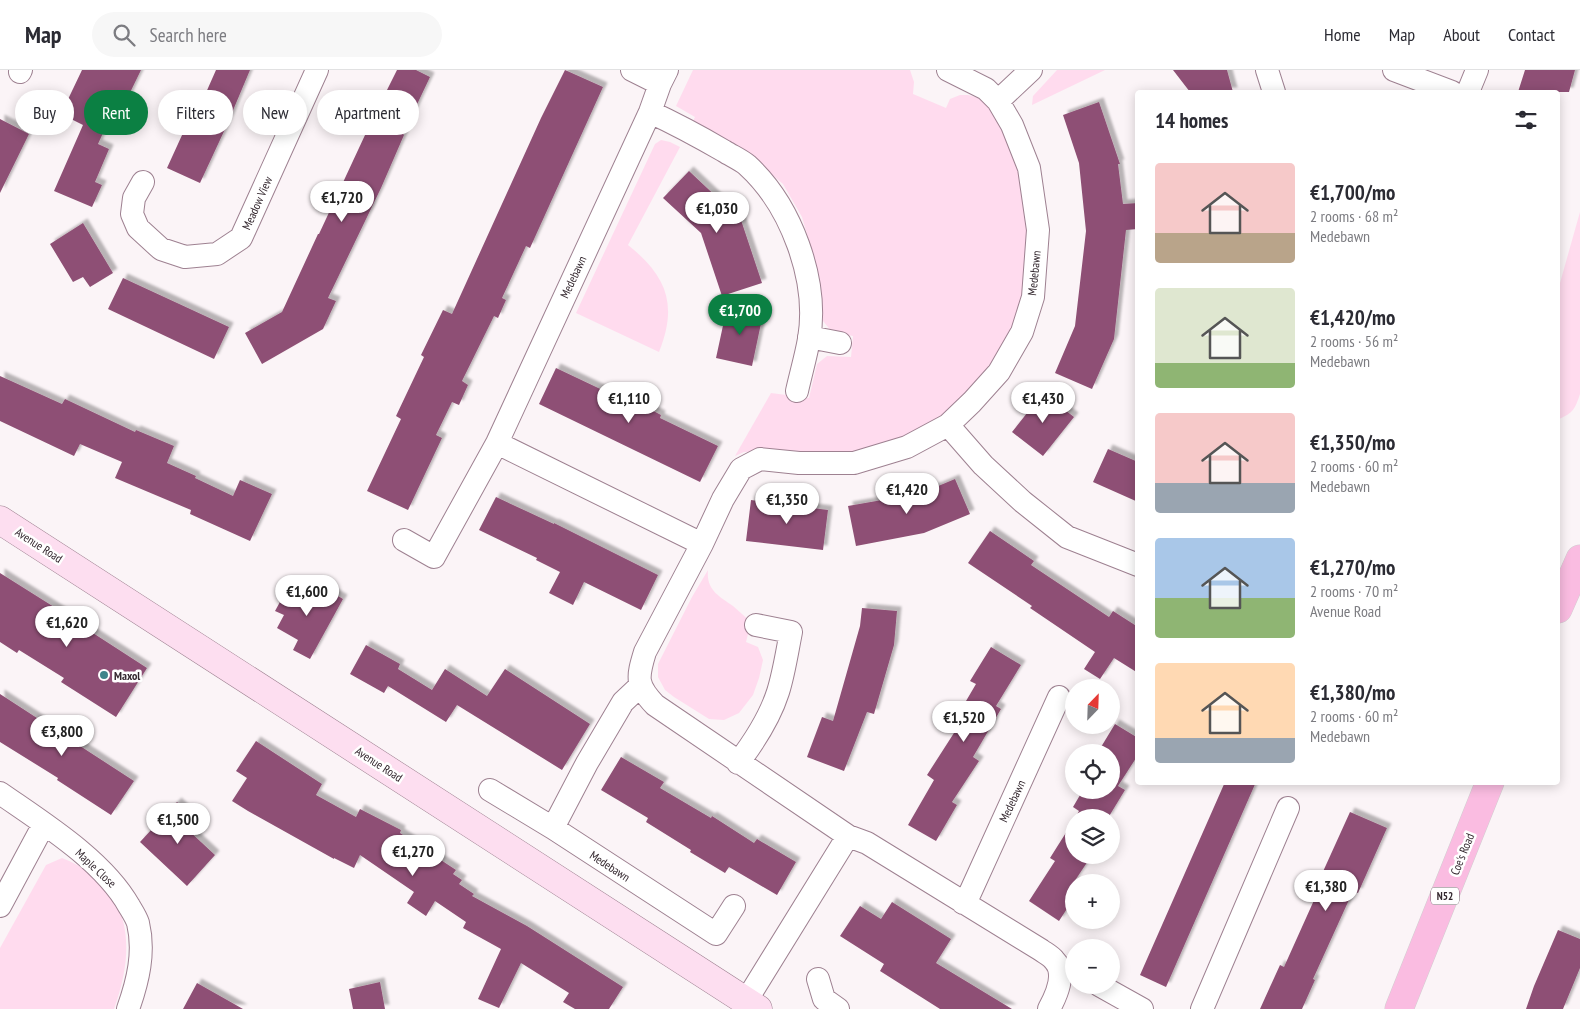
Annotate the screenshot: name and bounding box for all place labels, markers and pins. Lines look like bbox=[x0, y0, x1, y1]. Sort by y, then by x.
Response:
pin: €1,720 bbox=[301, 180, 383, 223]
pin: €1,030 bbox=[676, 191, 758, 234]
pin: €1,700 bbox=[699, 294, 781, 336]
pin: €1,110 bbox=[588, 382, 670, 424]
pin: €1,430 bbox=[1002, 382, 1084, 424]
pin: €1,420 bbox=[866, 472, 948, 515]
pin: €1,350 bbox=[746, 482, 828, 525]
pin: €1,600 bbox=[266, 574, 348, 617]
pin: €1,620 bbox=[26, 606, 108, 648]
place label: Maxol bbox=[114, 668, 140, 683]
marker: Maxol bbox=[98, 669, 110, 681]
pin: €1,520 bbox=[923, 700, 1005, 743]
pin: €3,800 bbox=[21, 714, 103, 757]
pin: €1,500 bbox=[137, 802, 219, 845]
pin: €1,270 bbox=[372, 834, 454, 877]
pin: €1,380 bbox=[1285, 870, 1367, 912]

